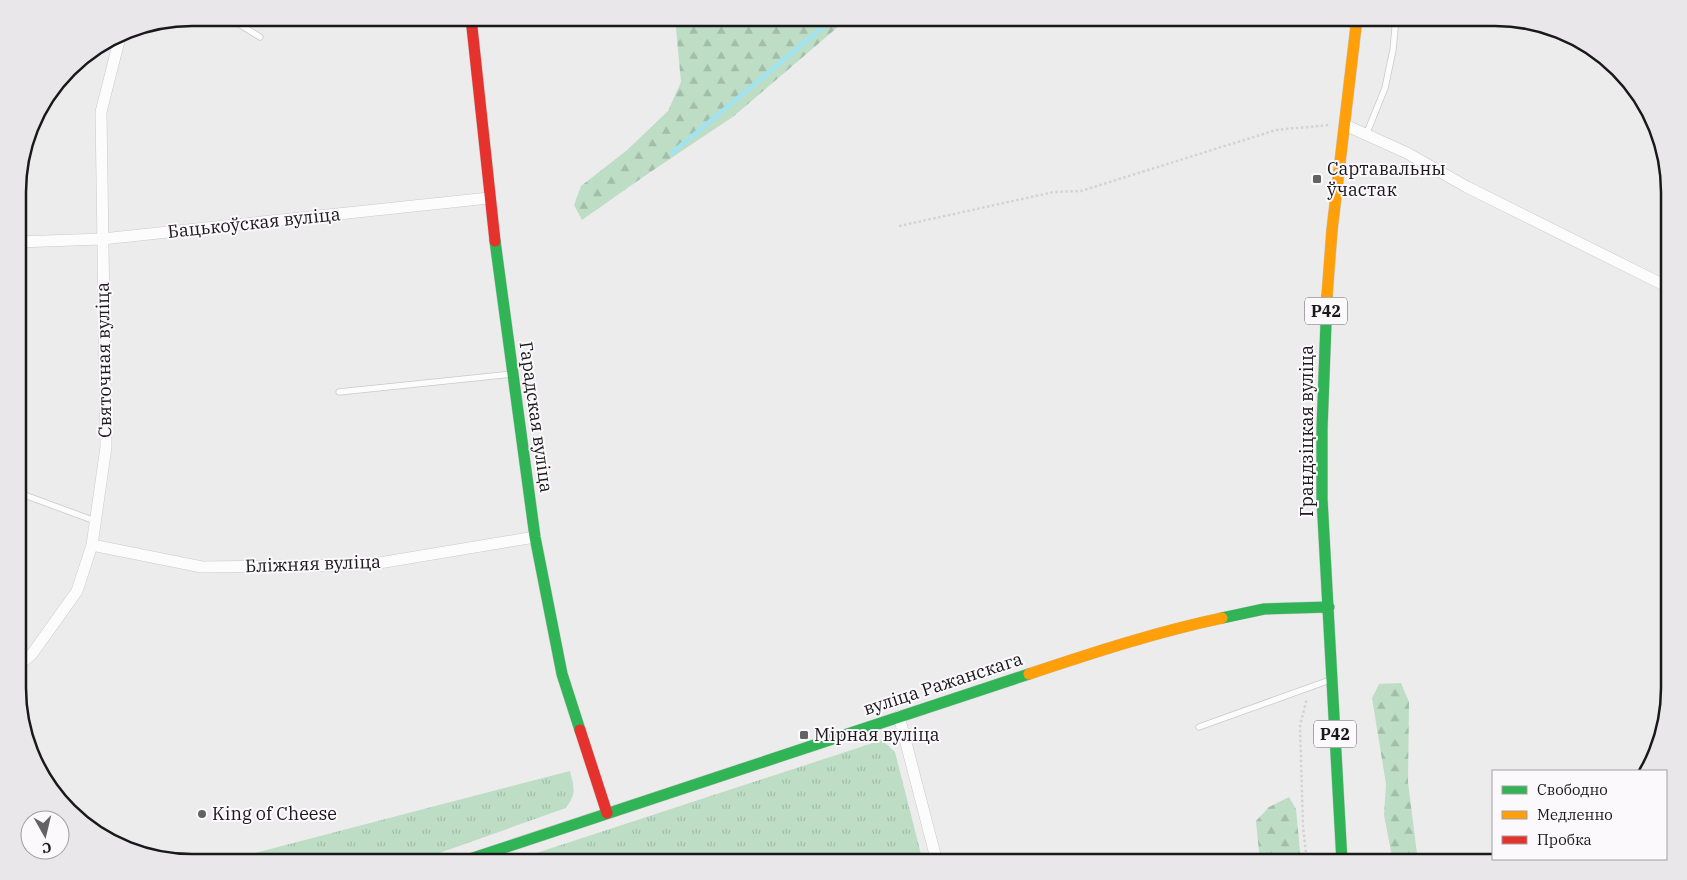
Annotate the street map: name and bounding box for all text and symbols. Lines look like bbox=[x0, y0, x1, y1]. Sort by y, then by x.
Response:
place label: Сартавальны ўчастак bbox=[1327, 157, 1446, 201]
marker: Сартавальны ўчастак bbox=[1311, 173, 1323, 185]
street label: Бацькоўская вуліца bbox=[166, 202, 342, 243]
street label: Святочная вуліца bbox=[91, 282, 116, 438]
road number: Р42 bbox=[1305, 298, 1347, 324]
street label: Гарадская вуліца bbox=[515, 340, 558, 494]
street label: Грандзіцкая вуліца bbox=[1295, 345, 1318, 517]
street label: Бліжняя вуліца bbox=[245, 550, 381, 577]
street label: вуліца Ражанскага bbox=[860, 647, 1026, 720]
road number: Р42 bbox=[1314, 721, 1356, 748]
place label: Мірная вуліца bbox=[814, 723, 940, 746]
marker: Мірная вуліца bbox=[798, 729, 810, 741]
legend bbox=[1492, 770, 1667, 860]
text: Свободно bbox=[1537, 780, 1608, 799]
place label: King of Cheese bbox=[212, 802, 337, 825]
text: Медленно bbox=[1537, 805, 1613, 824]
marker: King of Cheese bbox=[196, 808, 208, 820]
north arrow bbox=[20, 810, 70, 860]
text: Пробка bbox=[1537, 830, 1592, 849]
text: С bbox=[41, 838, 53, 857]

